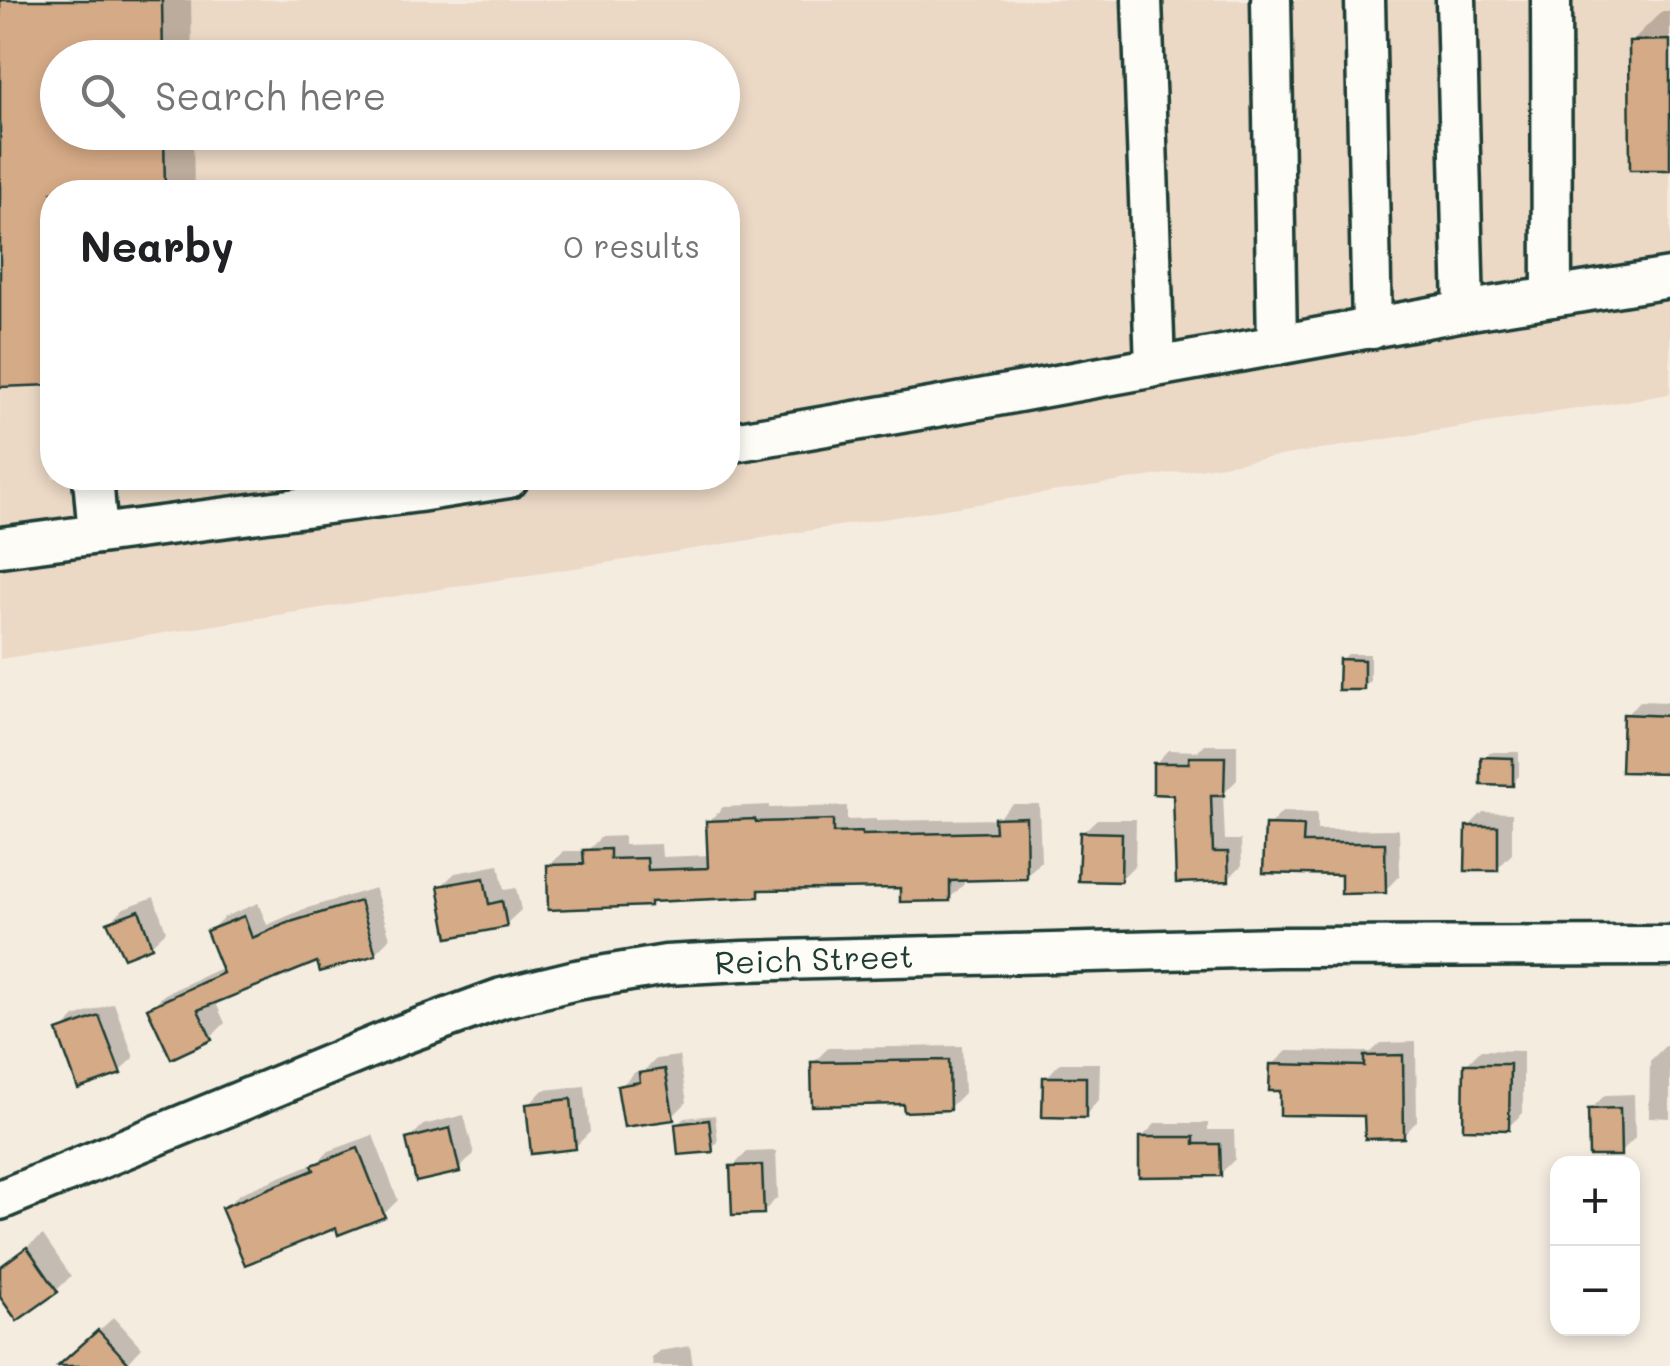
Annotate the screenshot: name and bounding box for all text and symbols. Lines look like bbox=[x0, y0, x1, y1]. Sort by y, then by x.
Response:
search box bbox=[40, 40, 740, 150]
icon: search bbox=[75, 68, 130, 123]
text: Search here bbox=[155, 70, 386, 120]
text: Nearby bbox=[80, 218, 234, 273]
text: 0 results bbox=[563, 224, 700, 266]
street label: Reich Street bbox=[714, 934, 914, 982]
map controls bbox=[1550, 1156, 1640, 1336]
button: + bbox=[1550, 1156, 1640, 1246]
button: − bbox=[1550, 1246, 1640, 1336]

